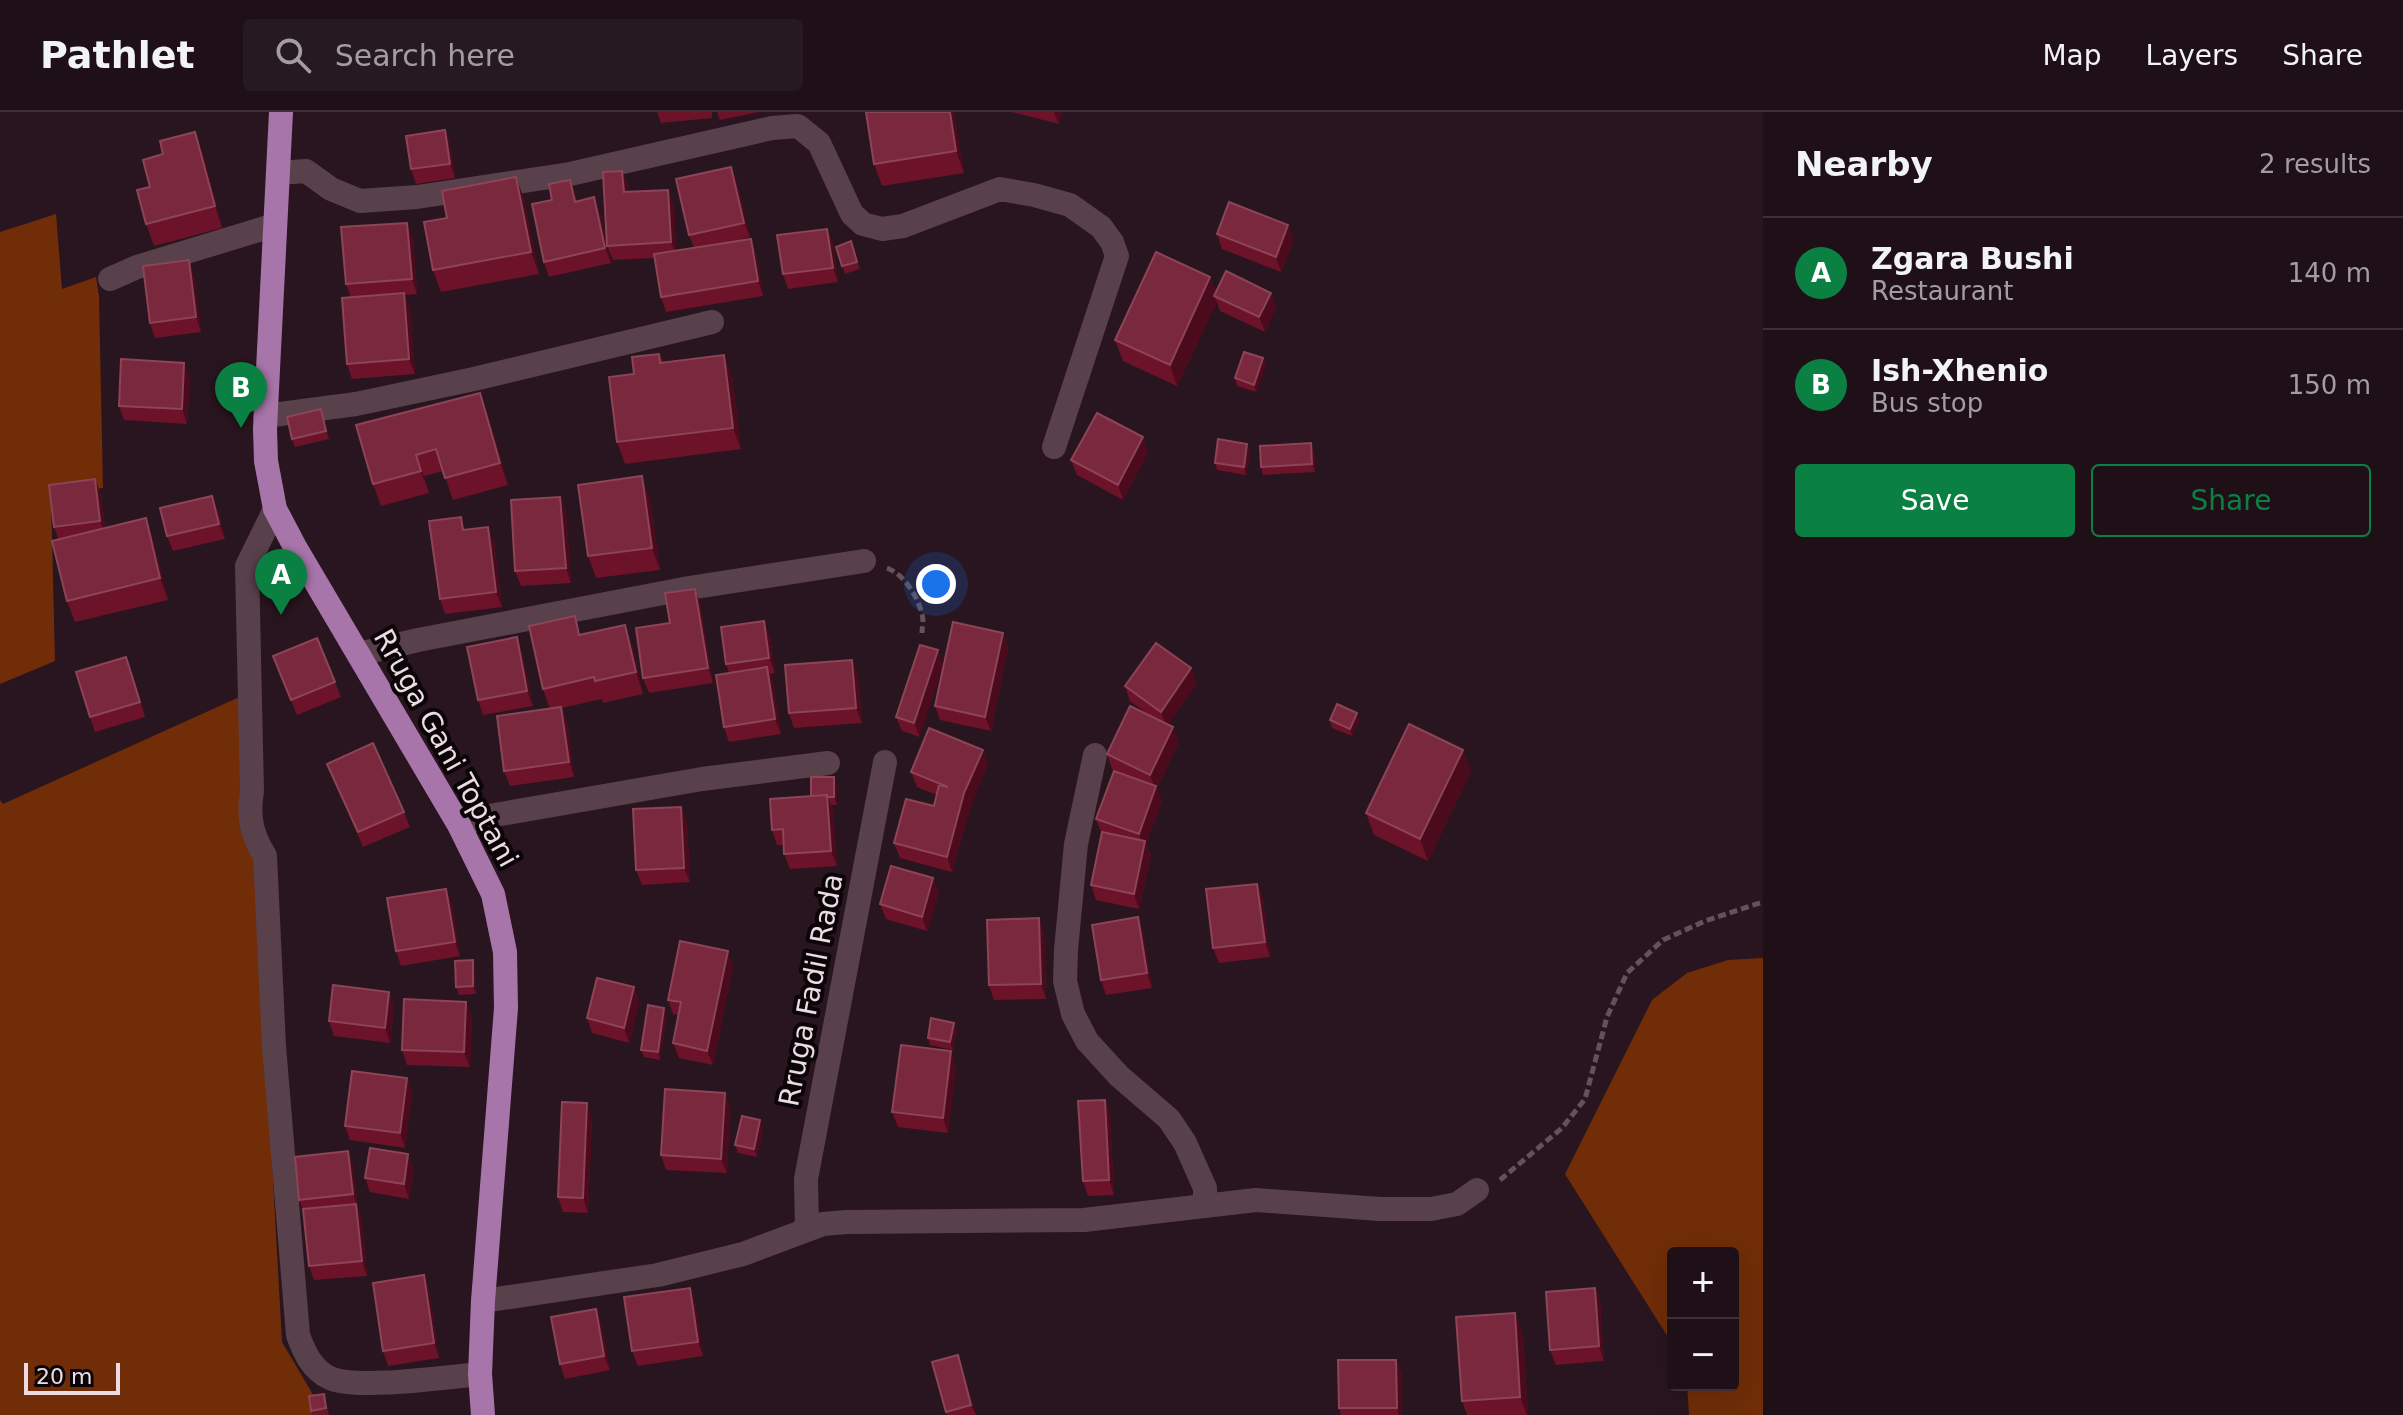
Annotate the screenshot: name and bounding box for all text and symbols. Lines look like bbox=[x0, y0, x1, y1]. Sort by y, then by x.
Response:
search box bbox=[243, 19, 803, 91]
text: Pathlet bbox=[40, 33, 195, 77]
icon: search bbox=[271, 33, 315, 77]
text: Search here bbox=[335, 38, 515, 73]
text: Map bbox=[2042, 39, 2102, 72]
text: Layers bbox=[2146, 39, 2238, 72]
text: Share bbox=[2282, 39, 2363, 72]
text: Nearby bbox=[1795, 144, 1933, 184]
text: 2 results bbox=[2259, 149, 2371, 179]
text: Zgara Bushi bbox=[1871, 241, 2074, 276]
text: A bbox=[1811, 258, 1831, 288]
text: 140 m bbox=[2288, 258, 2371, 288]
text: Restaurant bbox=[1871, 276, 2013, 306]
text: Ish-Xhenio bbox=[1871, 353, 2048, 388]
pin: B bbox=[215, 362, 267, 428]
text: B bbox=[1811, 370, 1831, 400]
text: 150 m bbox=[2288, 370, 2371, 400]
text: Bus stop bbox=[1871, 388, 1983, 418]
button: Save bbox=[1795, 464, 2075, 537]
button: Share bbox=[2091, 464, 2371, 537]
pin: A bbox=[255, 549, 307, 615]
your location bbox=[916, 564, 956, 604]
street label: Rruga Gani Toptani bbox=[367, 623, 525, 873]
street label: Rruga Fadil Rada bbox=[772, 871, 850, 1109]
map controls bbox=[1667, 1247, 1739, 1391]
button: + bbox=[1667, 1247, 1739, 1319]
button: − bbox=[1667, 1319, 1739, 1391]
scale bar bbox=[24, 1359, 120, 1395]
text: 20 m bbox=[36, 1364, 92, 1389]

